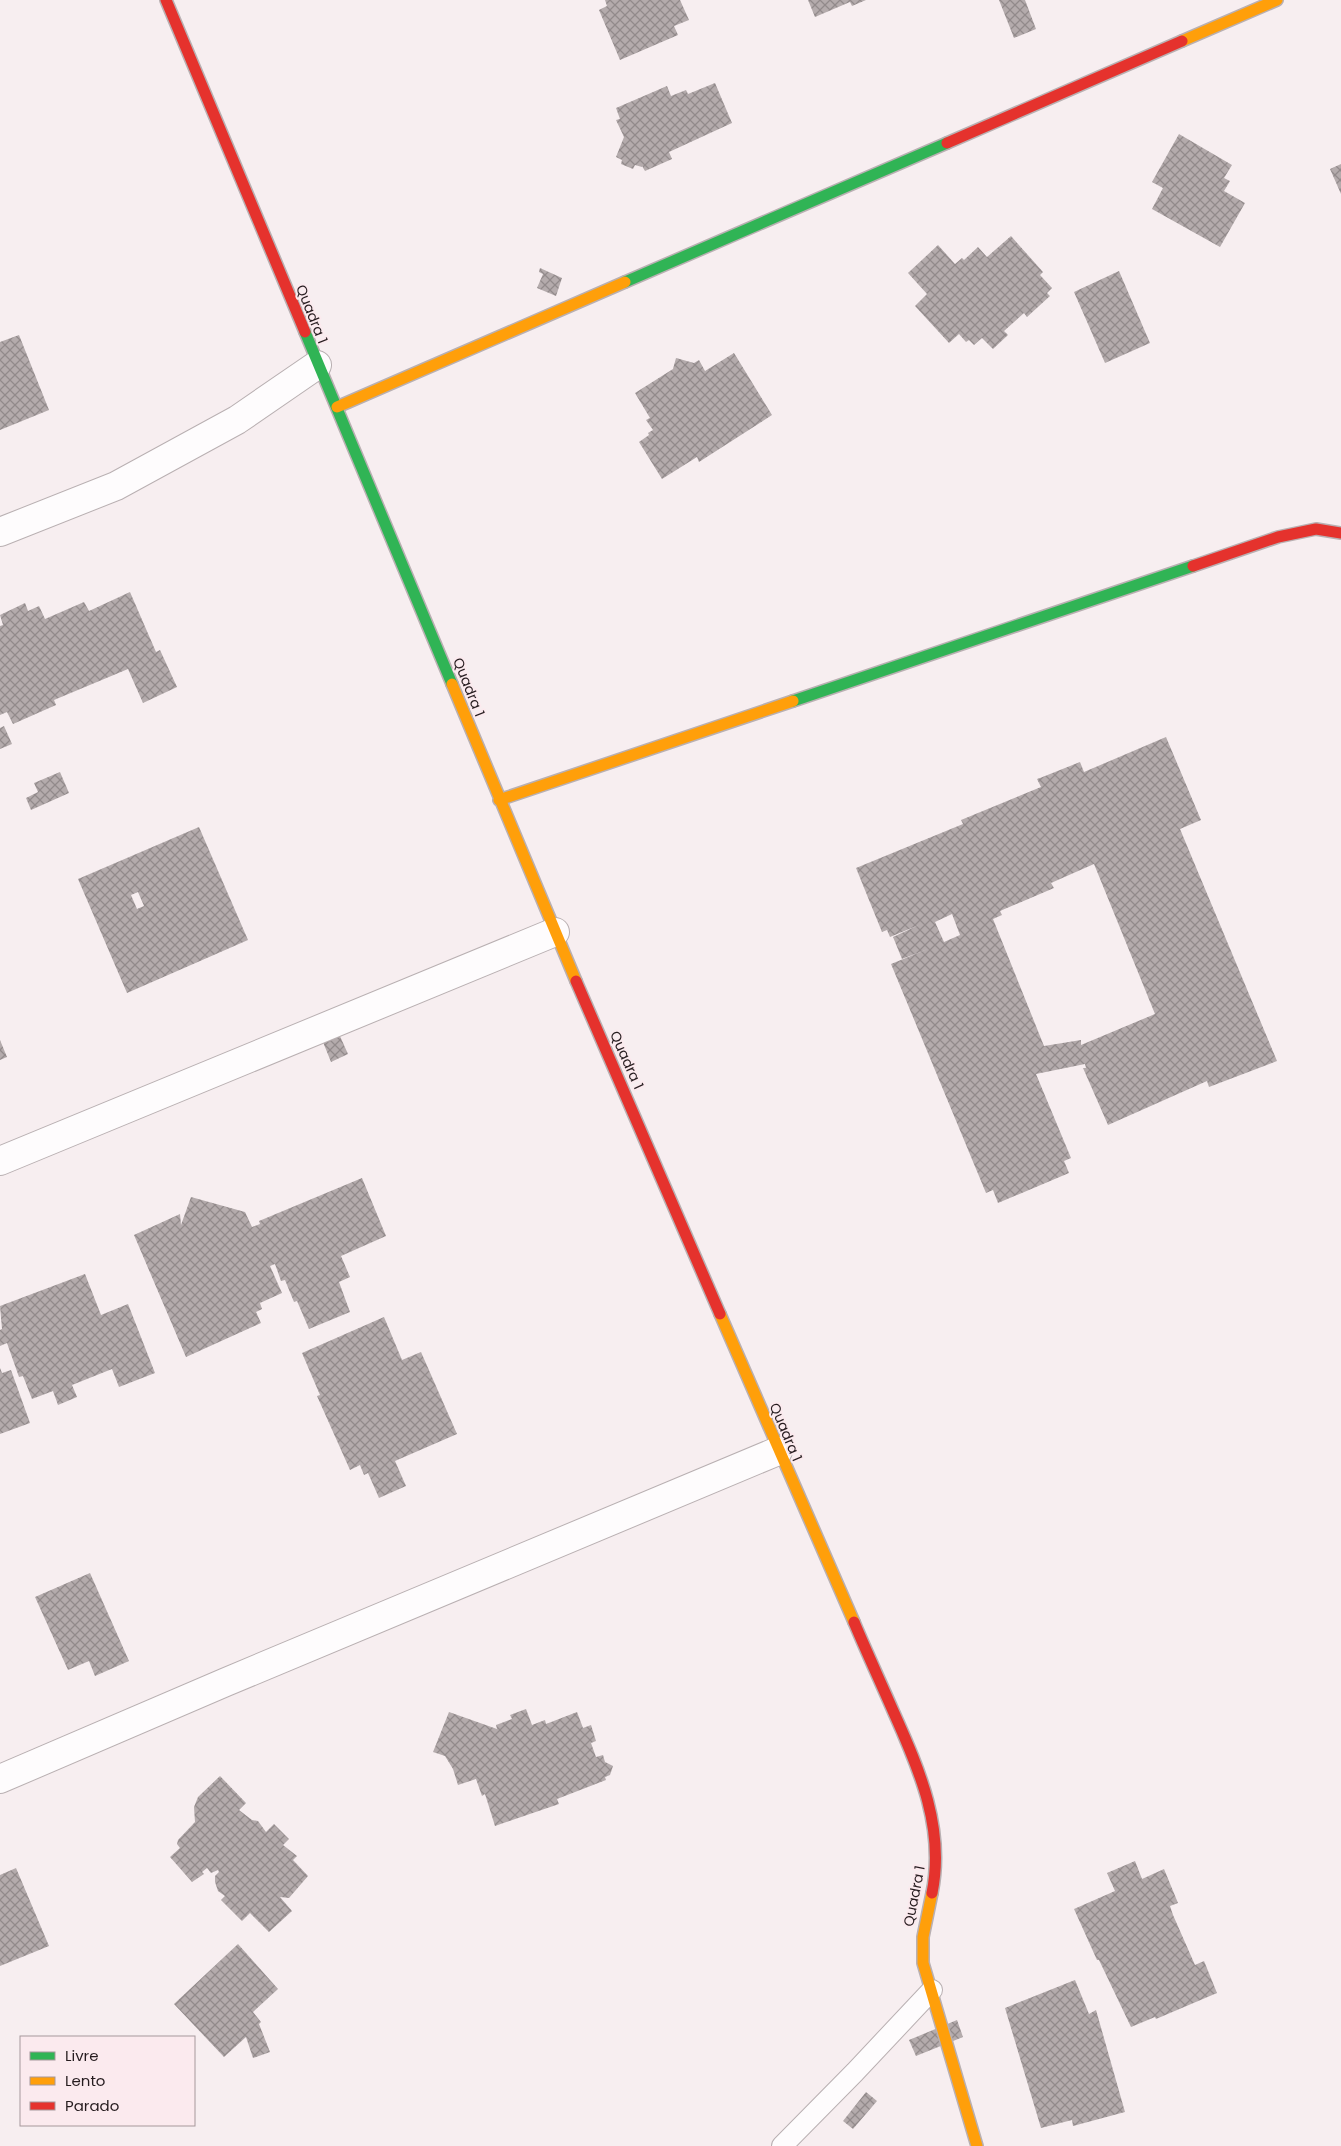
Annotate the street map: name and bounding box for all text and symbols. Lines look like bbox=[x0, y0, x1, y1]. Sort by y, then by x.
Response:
street label: Quadra 1 bbox=[291, 282, 333, 346]
street label: Quadra 1 bbox=[448, 655, 490, 719]
street label: Quadra 1 bbox=[605, 1028, 649, 1092]
street label: Quadra 1 bbox=[765, 1400, 807, 1464]
street label: Quadra 1 bbox=[898, 1864, 930, 1928]
legend bbox=[20, 2036, 195, 2126]
text: Livre bbox=[65, 2045, 98, 2066]
text: Lento bbox=[65, 2070, 105, 2091]
text: Parado bbox=[65, 2095, 119, 2116]

